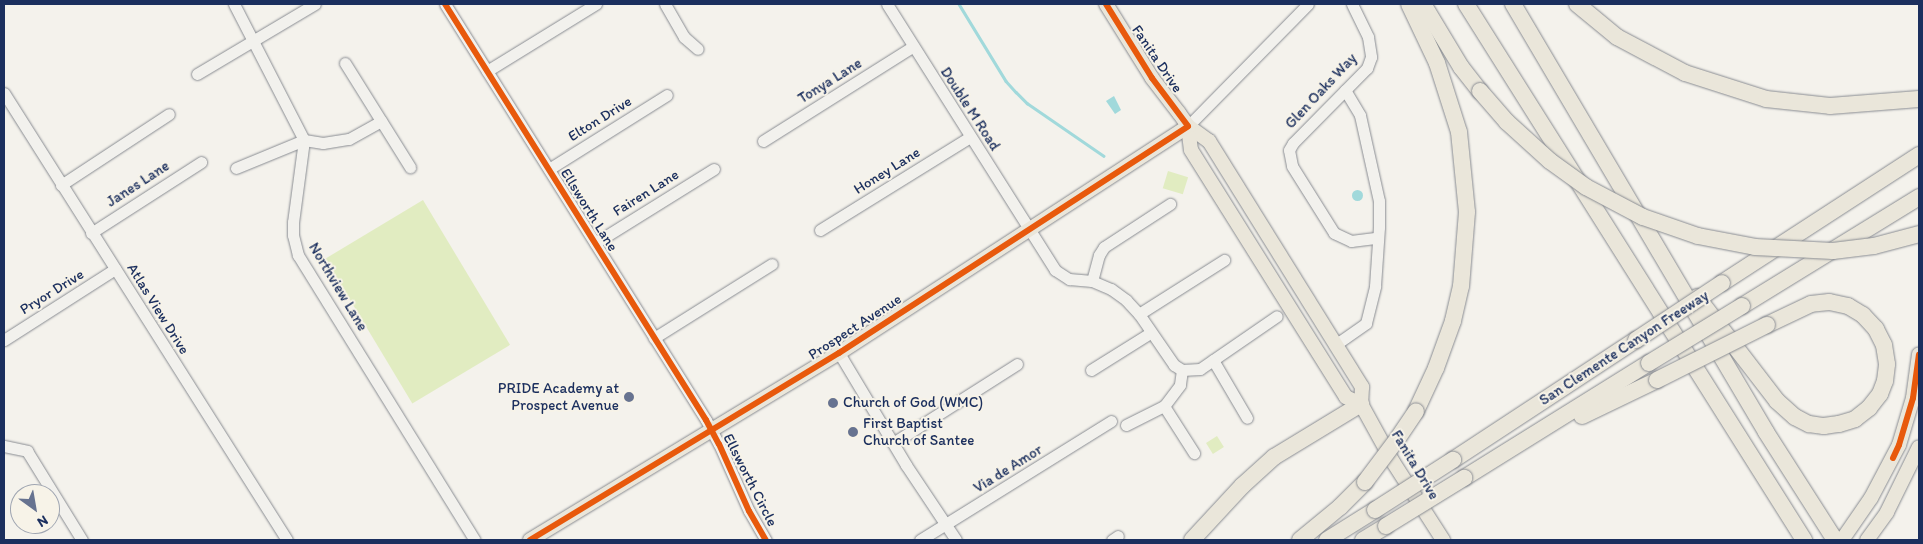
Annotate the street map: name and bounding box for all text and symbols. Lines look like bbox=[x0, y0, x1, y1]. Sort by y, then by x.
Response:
street label: Fanita Drive bbox=[1128, 22, 1186, 96]
street label: Glen Oaks Way bbox=[1282, 50, 1360, 132]
street label: Tonya Lane bbox=[795, 54, 865, 108]
street label: Double M Road bbox=[936, 64, 1004, 154]
street label: Elton Drive bbox=[565, 92, 635, 146]
street label: Honey Lane bbox=[850, 143, 924, 199]
street label: Janes Lane bbox=[103, 157, 173, 211]
street label: Ellsworth Lane bbox=[556, 165, 622, 255]
street label: Fairen Lane bbox=[610, 166, 682, 220]
street label: Northview Lane bbox=[305, 240, 371, 334]
street label: Atlas View Drive bbox=[123, 260, 193, 358]
street label: Pryor Drive bbox=[17, 265, 87, 319]
street label: San Clemente Canyon Freeway bbox=[1536, 286, 1712, 410]
street label: Prospect Avenue bbox=[805, 290, 905, 364]
place label: PRIDE Academy at Prospect Avenue bbox=[498, 379, 619, 414]
marker: PRIDE Academy at Prospect Avenue bbox=[623, 391, 635, 403]
place label: Church of God (WMC) bbox=[843, 394, 984, 412]
marker: Church of God (WMC) bbox=[827, 397, 839, 409]
place label: First Baptist Church of Santee bbox=[863, 414, 974, 449]
marker: First Baptist Church of Santee bbox=[847, 426, 859, 438]
street label: Fanita Drive bbox=[1387, 427, 1443, 503]
street label: Ellsworth Circle bbox=[719, 431, 781, 529]
street label: Via de Amor bbox=[970, 441, 1046, 497]
north arrow bbox=[10, 484, 60, 534]
text: N bbox=[34, 512, 51, 531]

